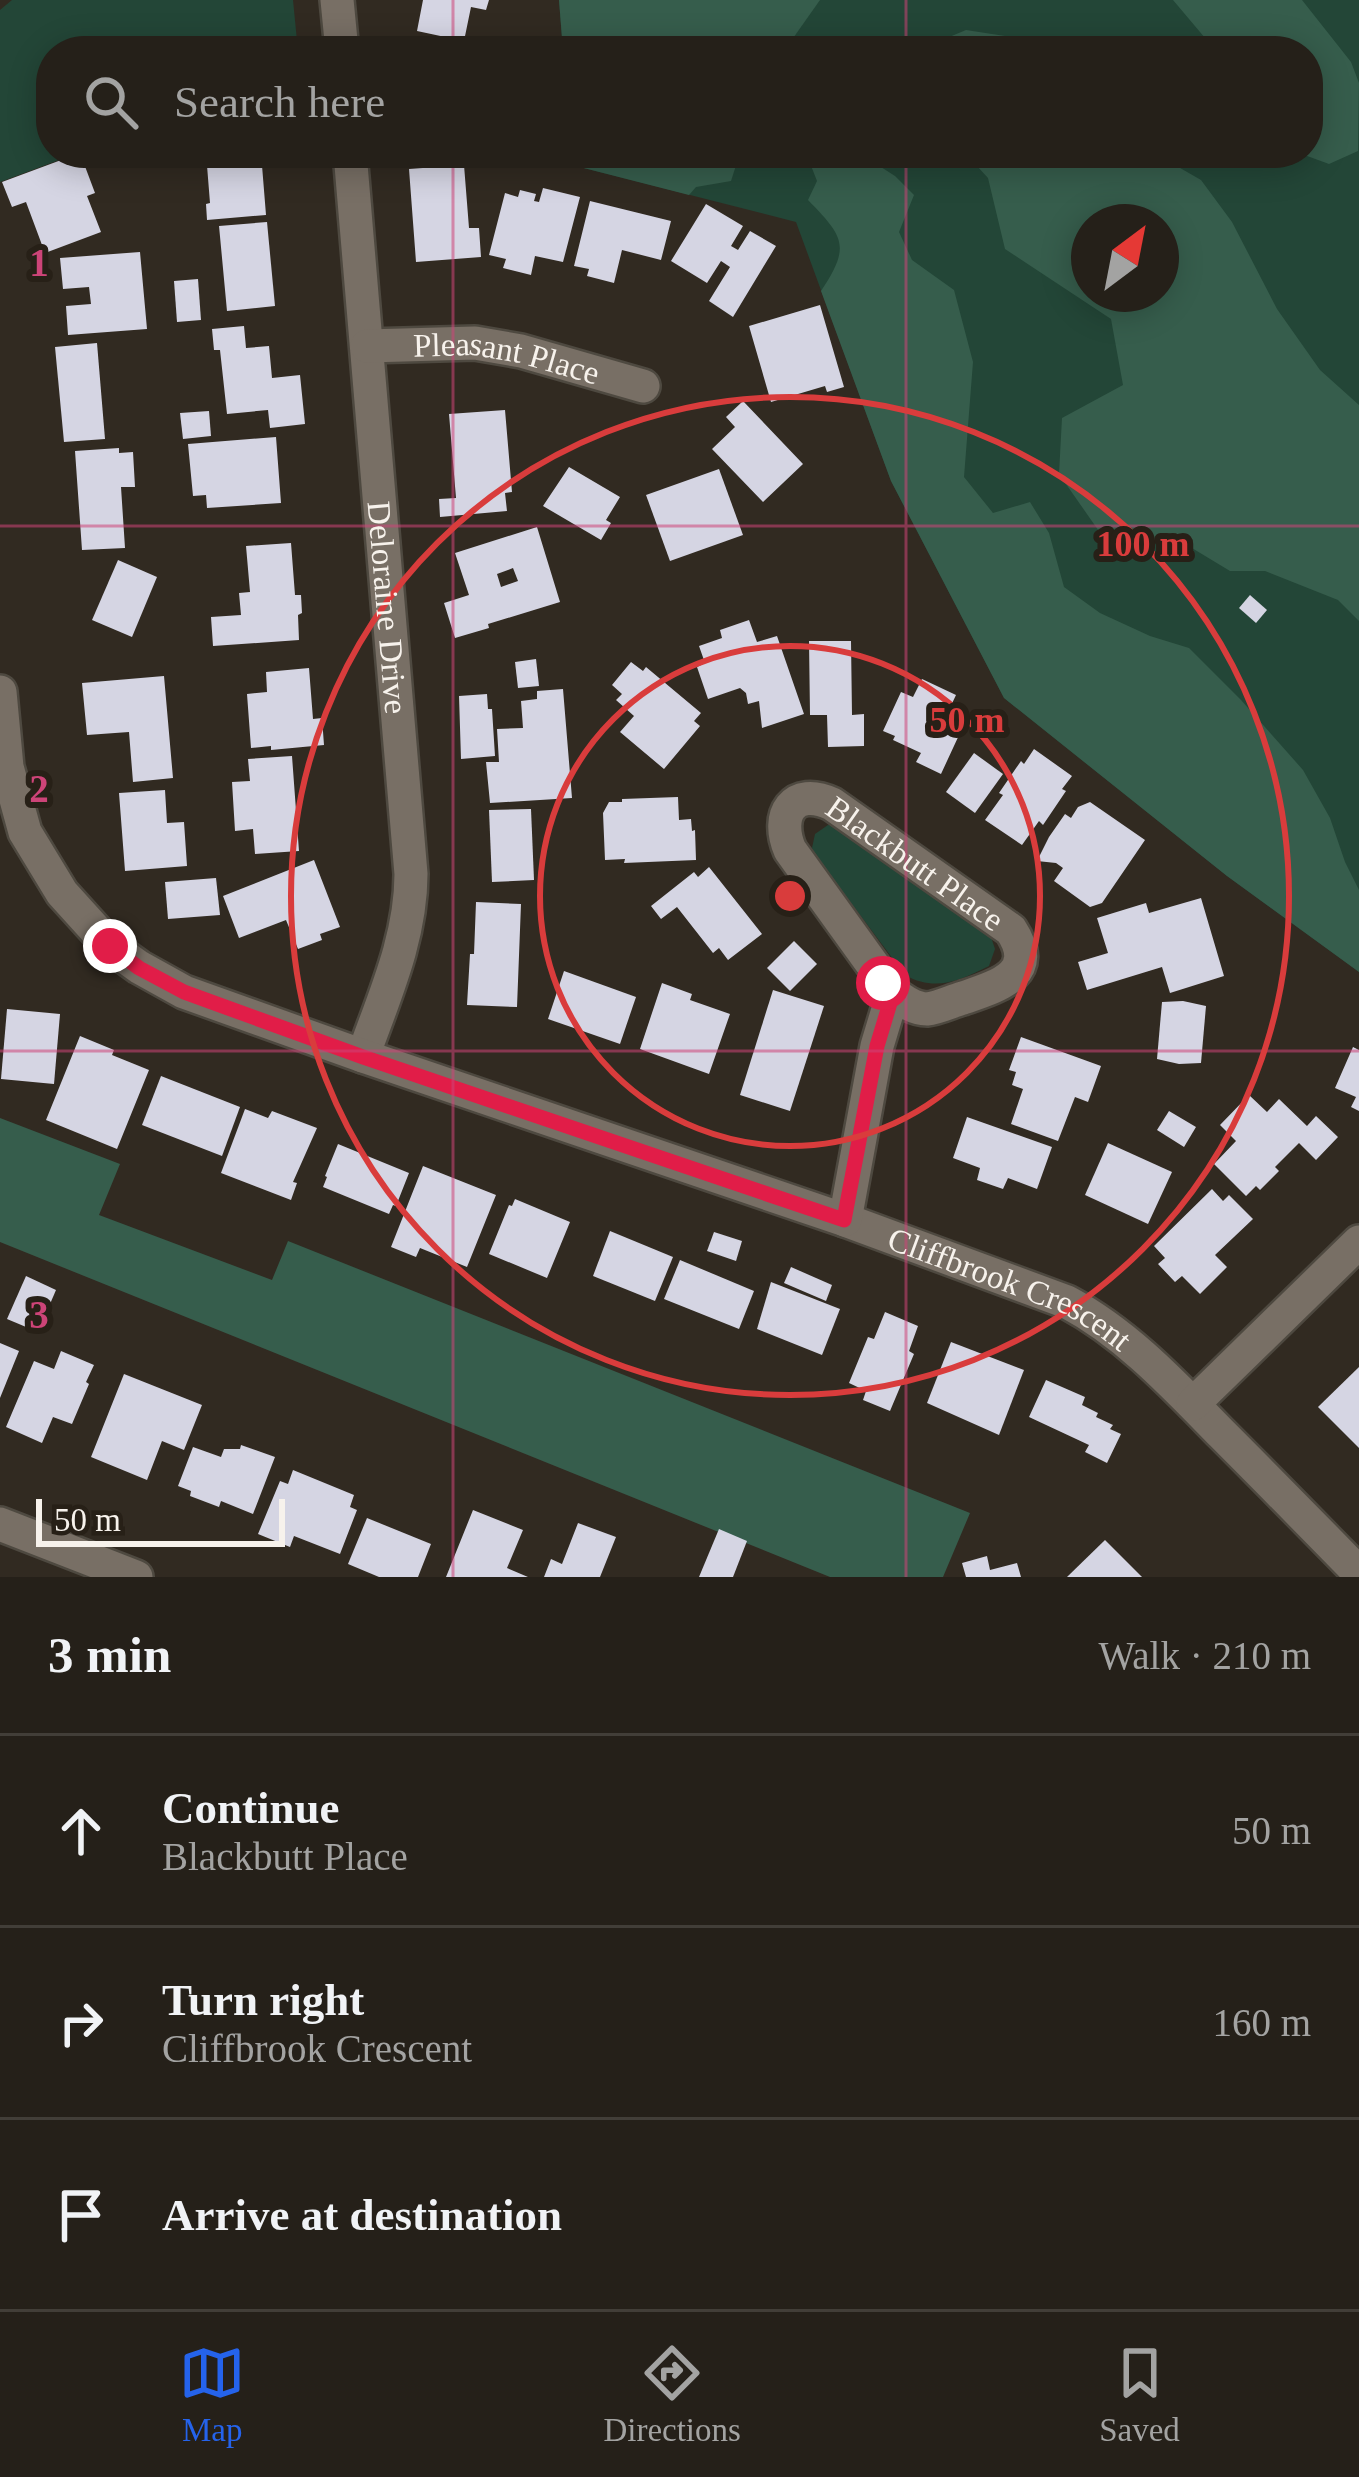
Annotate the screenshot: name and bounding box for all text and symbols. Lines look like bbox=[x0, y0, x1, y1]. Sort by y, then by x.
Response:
search box bbox=[36, 36, 1323, 168]
icon: search bbox=[78, 69, 144, 135]
text: Search here bbox=[174, 77, 385, 127]
north arrow bbox=[1071, 204, 1179, 312]
text: 1 bbox=[29, 241, 49, 284]
street label: Pleasant Place bbox=[413, 325, 604, 392]
street label: Deloraine Drive bbox=[361, 500, 414, 715]
text: 100 m bbox=[1097, 524, 1190, 564]
text: 50 m bbox=[930, 700, 1005, 740]
text: 2 bbox=[29, 767, 49, 810]
street label: Blackbutt Place bbox=[819, 789, 1010, 938]
centre of rings bbox=[769, 875, 811, 917]
route end bbox=[83, 919, 137, 973]
route start bbox=[856, 956, 910, 1010]
street label: Cliffbrook Crescent bbox=[883, 1221, 1138, 1358]
text: 3 bbox=[29, 1293, 49, 1336]
scale bar bbox=[36, 1493, 285, 1546]
text: 50 m bbox=[54, 1502, 121, 1538]
text: 3 min bbox=[48, 1627, 171, 1683]
text: Walk · 210 m bbox=[1099, 1634, 1311, 1677]
text: Continue bbox=[162, 1783, 340, 1833]
icon: ahead bbox=[48, 1798, 114, 1864]
text: 50 m bbox=[1232, 1809, 1311, 1852]
text: Blackbutt Place bbox=[162, 1835, 408, 1878]
text: Turn right bbox=[162, 1975, 364, 2025]
icon: right bbox=[48, 1990, 114, 2056]
text: 160 m bbox=[1212, 2001, 1311, 2044]
text: Cliffbrook Crescent bbox=[162, 2027, 472, 2070]
icon: arrive bbox=[48, 2182, 114, 2248]
text: Arrive at destination bbox=[162, 2190, 562, 2240]
tab: Map bbox=[179, 2340, 245, 2449]
tab: Directions bbox=[603, 2340, 741, 2449]
tab: Saved bbox=[1099, 2340, 1180, 2449]

